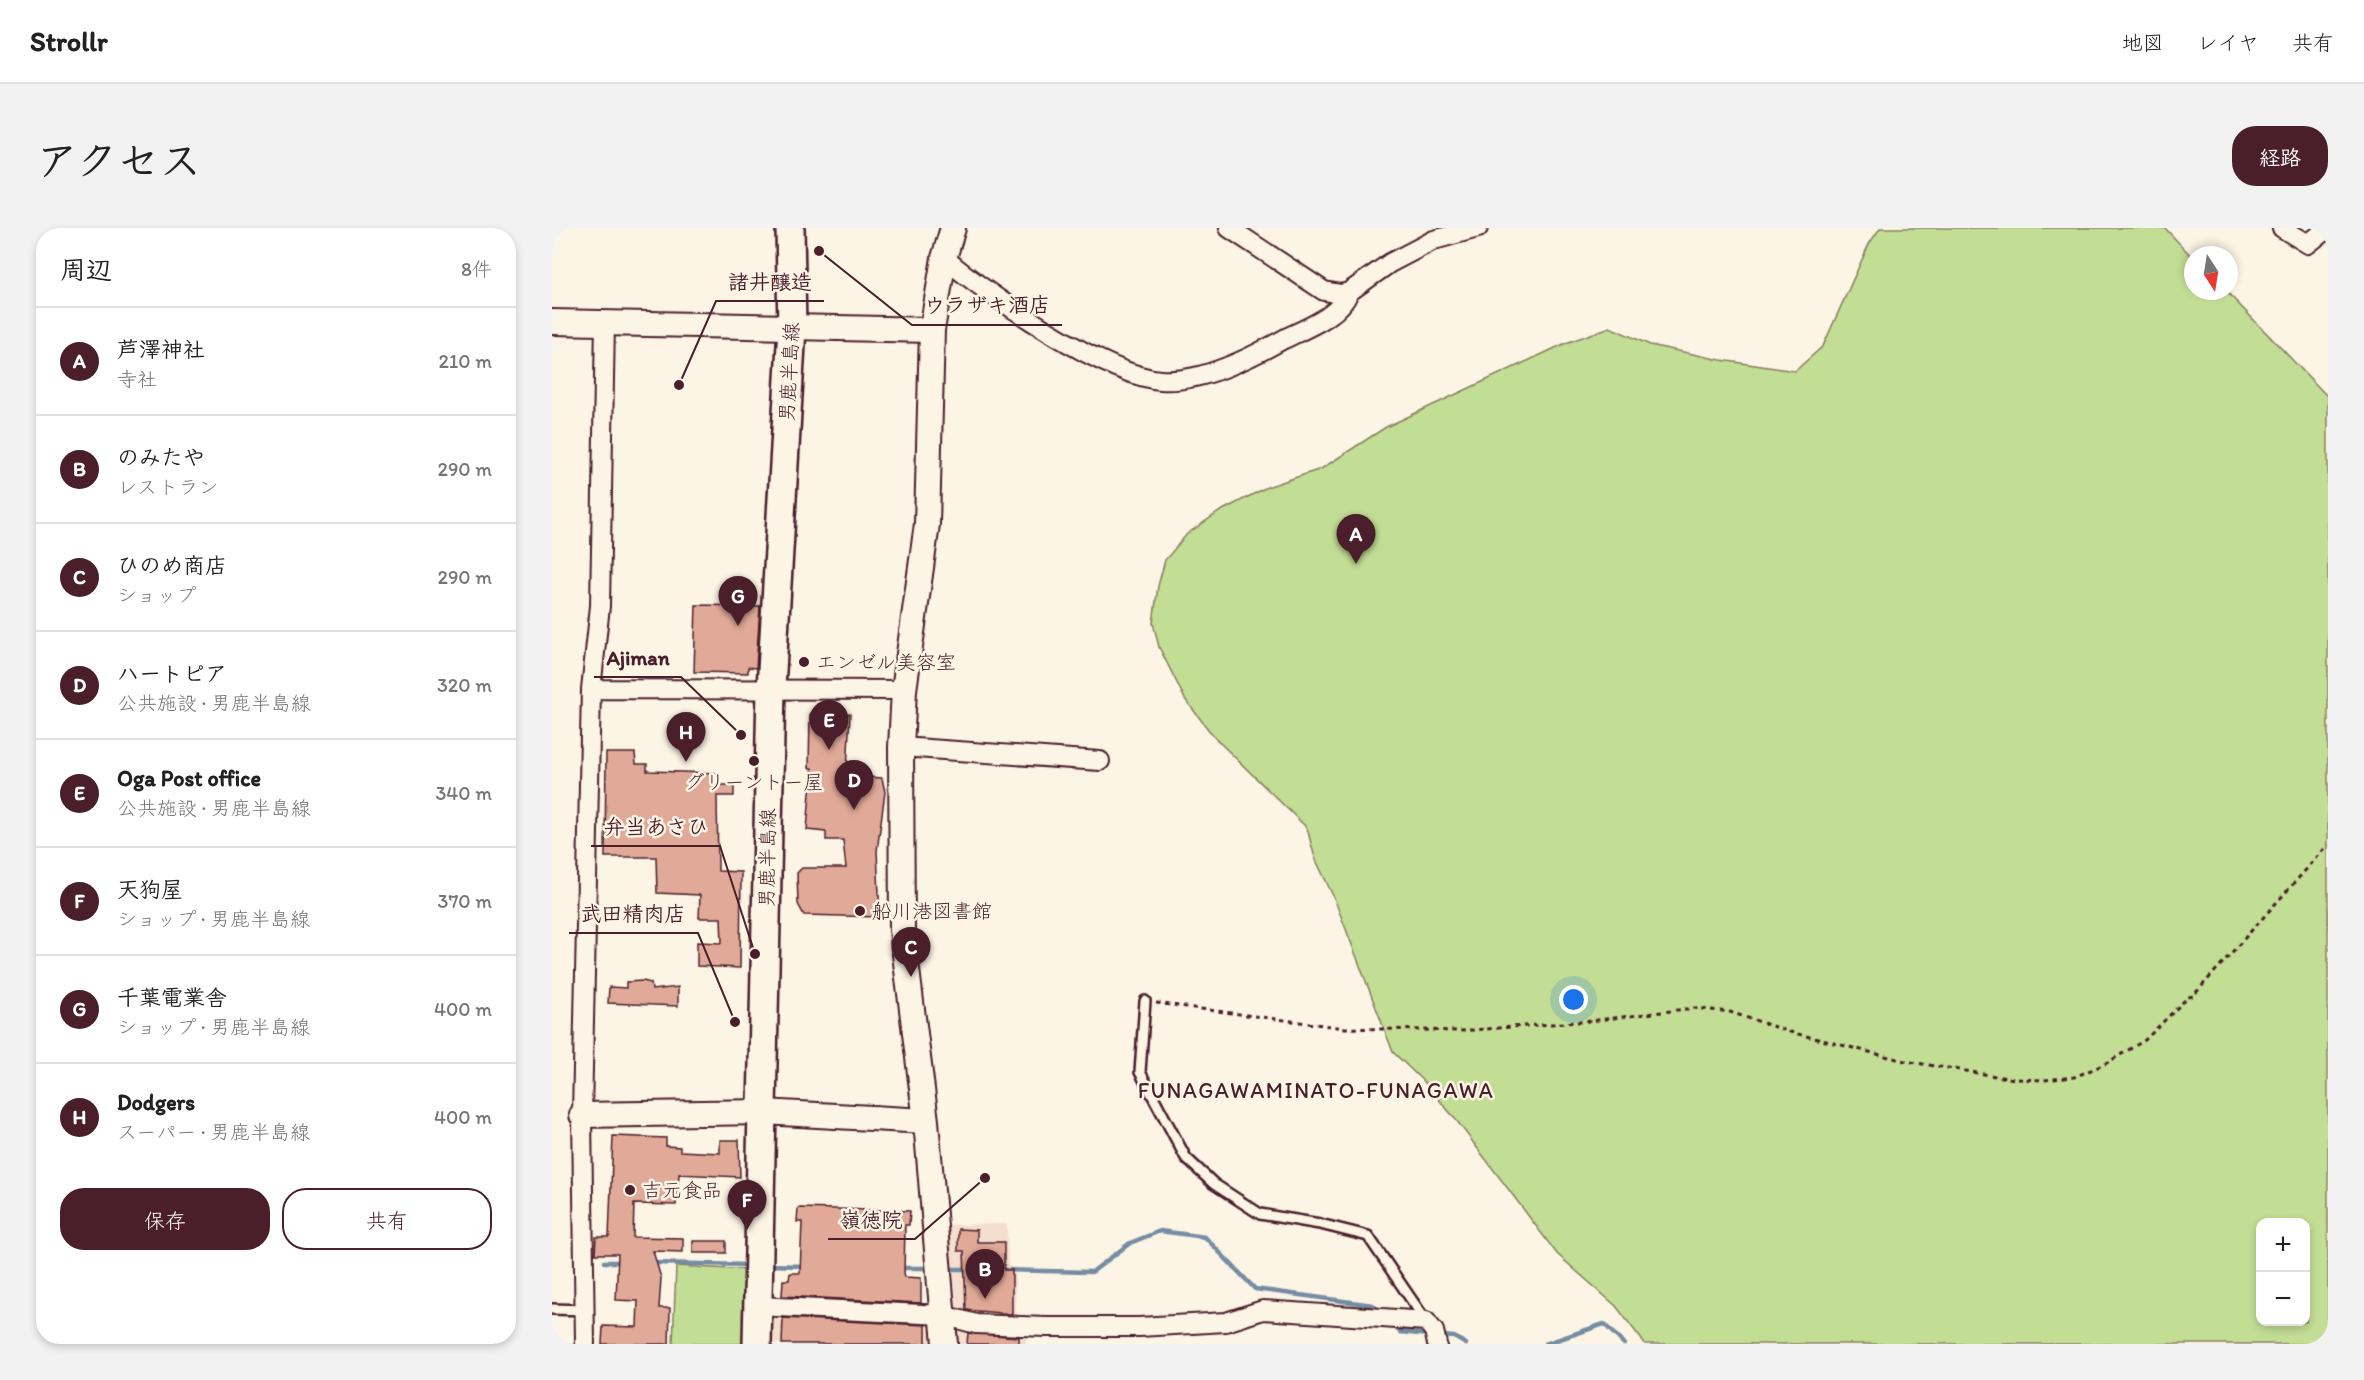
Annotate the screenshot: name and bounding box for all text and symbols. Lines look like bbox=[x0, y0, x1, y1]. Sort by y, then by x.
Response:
text: Strollr bbox=[30, 24, 108, 58]
text: 地図 bbox=[2122, 30, 2164, 55]
text: レイヤ bbox=[2197, 30, 2259, 55]
text: 共有 bbox=[2292, 30, 2334, 55]
button: 経路 bbox=[2232, 126, 2328, 186]
text: アクセス bbox=[36, 135, 201, 186]
north arrow bbox=[2184, 246, 2238, 300]
text: 周辺 bbox=[60, 254, 112, 286]
text: 8件 bbox=[461, 257, 492, 281]
callout: 諸井醸造 bbox=[716, 262, 824, 301]
text: 諸井醸造 bbox=[728, 269, 812, 294]
callout: ウラザキ酒店 bbox=[912, 286, 1062, 325]
text: ウラザキ酒店 bbox=[924, 292, 1050, 317]
street label: 男鹿半島線 bbox=[774, 321, 804, 423]
text: 芦澤神社 bbox=[117, 336, 205, 363]
text: A bbox=[73, 349, 86, 373]
text: 210 m bbox=[439, 349, 492, 373]
text: 寺社 bbox=[117, 367, 157, 391]
text: のみたや bbox=[117, 444, 205, 471]
text: B bbox=[73, 457, 86, 481]
text: 290 m bbox=[437, 457, 492, 481]
text: レストラン bbox=[117, 475, 219, 499]
pin: A bbox=[1336, 514, 1376, 564]
text: ひのめ商店 bbox=[117, 552, 227, 579]
text: C bbox=[73, 565, 86, 589]
text: 290 m bbox=[437, 565, 492, 589]
pin: G bbox=[718, 576, 758, 626]
text: ショップ bbox=[117, 583, 196, 607]
callout: Ajiman bbox=[594, 638, 681, 677]
text: Ajiman bbox=[605, 645, 670, 671]
place label: エンゼル美容室 bbox=[816, 650, 956, 674]
marker: エンゼル美容室 bbox=[797, 655, 811, 669]
text: ハートピア bbox=[117, 660, 227, 687]
text: D bbox=[73, 673, 86, 697]
text: 320 m bbox=[437, 673, 492, 697]
text: 公共施設 · 男鹿半島線 bbox=[117, 691, 311, 715]
pin: E bbox=[810, 700, 848, 750]
pin: H bbox=[666, 712, 706, 762]
marker: グリーントー屋 bbox=[747, 754, 761, 768]
pin: D bbox=[834, 760, 874, 810]
text: Oga Post office bbox=[117, 765, 261, 792]
place label: グリーントー屋 bbox=[685, 770, 823, 794]
text: E bbox=[74, 781, 85, 805]
text: 340 m bbox=[435, 781, 492, 805]
text: 公共施設 · 男鹿半島線 bbox=[117, 796, 311, 820]
callout: 弁当あさひ bbox=[591, 807, 720, 846]
street label: 男鹿半島線 bbox=[754, 808, 780, 908]
text: 弁当あさひ bbox=[604, 814, 708, 839]
text: 天狗屋 bbox=[117, 876, 183, 903]
text: F bbox=[74, 889, 85, 913]
text: 370 m bbox=[438, 889, 492, 913]
callout: 武田精肉店 bbox=[569, 894, 698, 933]
place label: 船川港図書館 bbox=[872, 899, 992, 923]
text: 武田精肉店 bbox=[581, 901, 686, 926]
marker: 船川港図書館 bbox=[853, 904, 867, 918]
text: ショップ · 男鹿半島線 bbox=[117, 907, 310, 931]
pin: C bbox=[892, 928, 930, 977]
text: 千葉電業舎 bbox=[117, 984, 227, 1011]
your location bbox=[1559, 985, 1588, 1014]
text: G bbox=[73, 997, 86, 1021]
text: 400 m bbox=[434, 997, 492, 1021]
text: ショップ · 男鹿半島線 bbox=[117, 1015, 310, 1039]
district label: FUNAGAWAMINATO-FUNAGAWA bbox=[1138, 1077, 1494, 1104]
text: Dodgers bbox=[117, 1089, 195, 1116]
text: H bbox=[73, 1105, 86, 1129]
text: 400 m bbox=[434, 1105, 492, 1129]
text: スーパー · 男鹿半島線 bbox=[117, 1120, 310, 1144]
place label: 吉元食品 bbox=[642, 1178, 722, 1202]
pin: F bbox=[728, 1180, 766, 1230]
marker: 吉元食品 bbox=[623, 1183, 637, 1197]
button: 保存 bbox=[60, 1188, 270, 1250]
button: 共有 bbox=[282, 1188, 492, 1250]
callout: 嶺徳院 bbox=[828, 1200, 915, 1239]
text: 嶺徳院 bbox=[840, 1207, 903, 1232]
map controls bbox=[2256, 1218, 2310, 1326]
button: + bbox=[2256, 1218, 2310, 1272]
pin: B bbox=[966, 1250, 1004, 1299]
button: − bbox=[2256, 1272, 2310, 1326]

